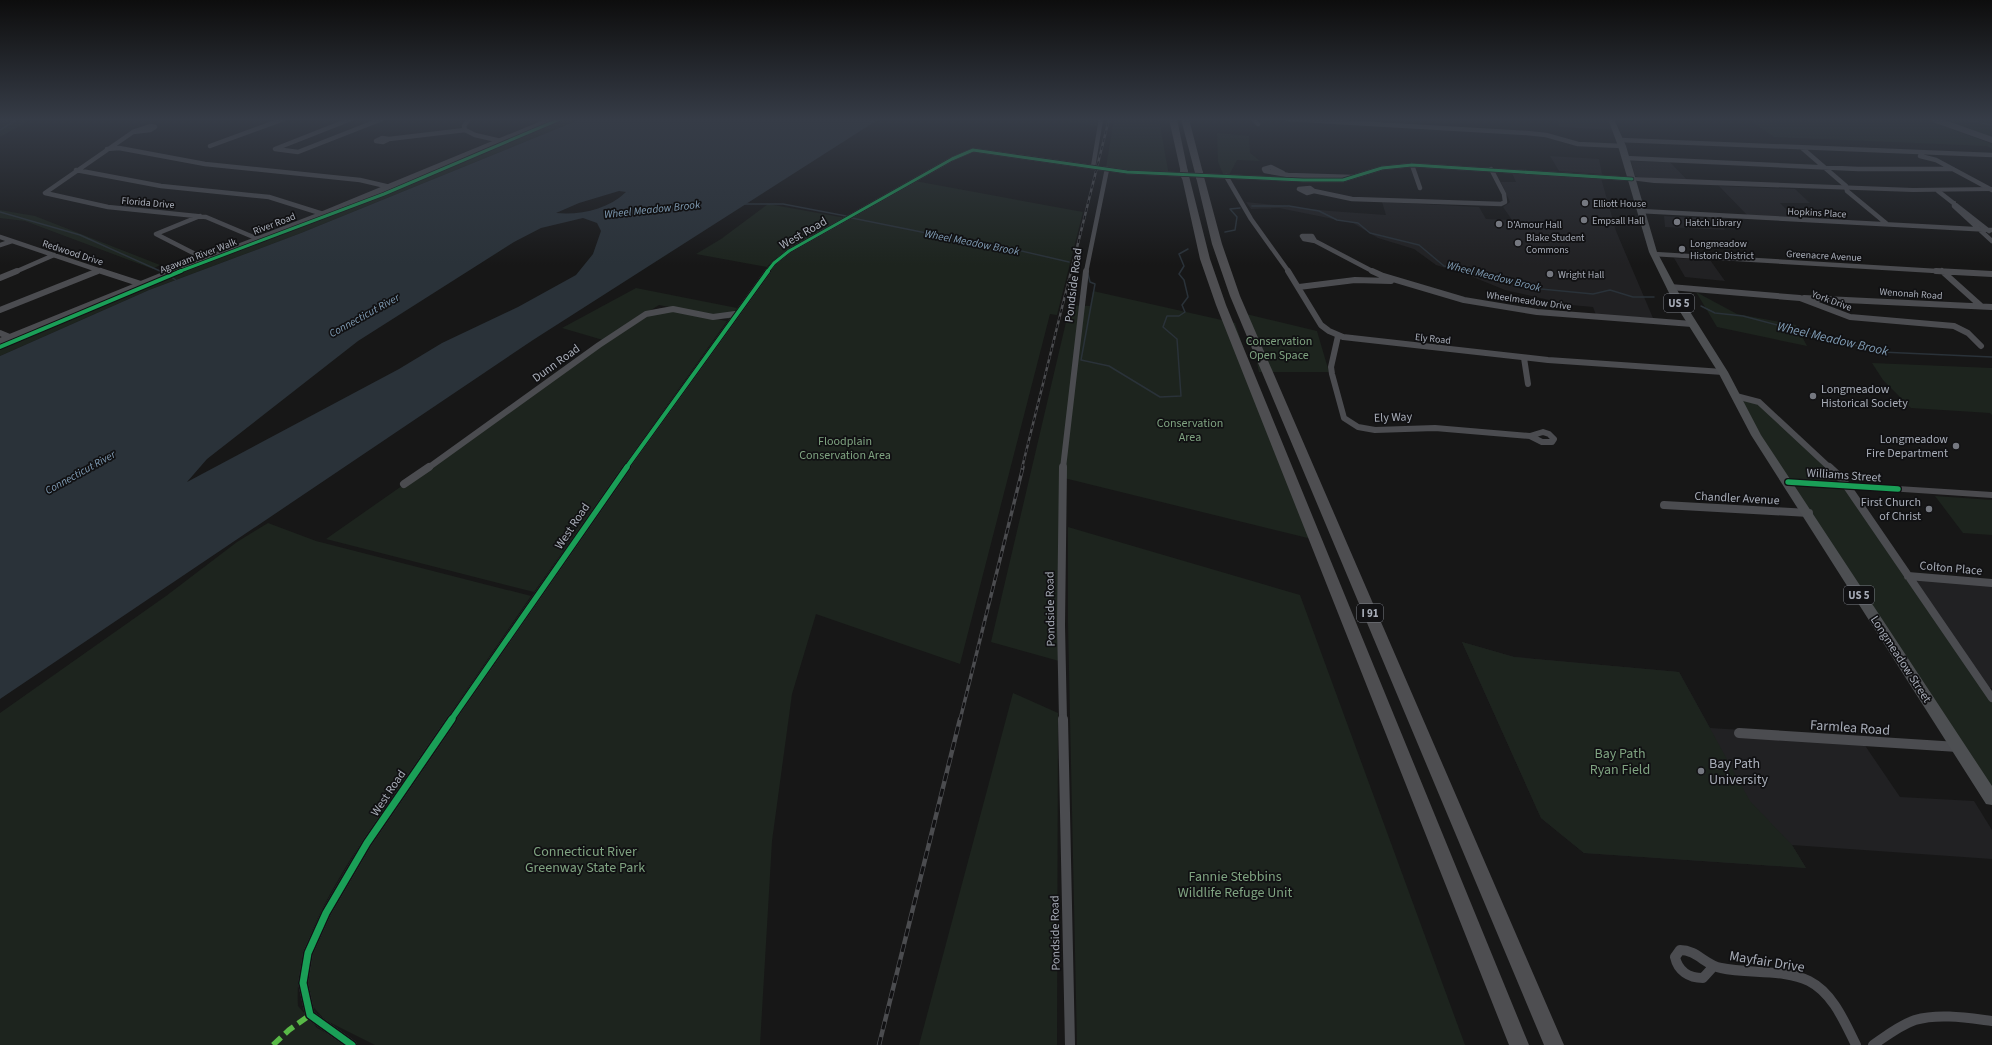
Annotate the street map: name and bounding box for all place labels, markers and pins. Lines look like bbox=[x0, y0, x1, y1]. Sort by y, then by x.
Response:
place label: Elliott House bbox=[1593, 197, 1646, 211]
marker: Elliott House bbox=[1580, 198, 1590, 208]
place label: Empsall Hall bbox=[1592, 214, 1645, 228]
marker: Empsall Hall bbox=[1579, 215, 1589, 225]
place label: Hatch Library bbox=[1685, 216, 1742, 230]
marker: Hatch Library bbox=[1672, 217, 1682, 227]
place label: D'Amour Hall bbox=[1507, 218, 1562, 232]
marker: D'Amour Hall bbox=[1494, 219, 1504, 229]
place label: Blake Student Commons bbox=[1526, 231, 1585, 257]
place label: Longmeadow Historic District bbox=[1690, 237, 1754, 263]
marker: Blake Student Commons bbox=[1513, 238, 1523, 248]
marker: Longmeadow Historic District bbox=[1677, 244, 1687, 254]
place label: Wright Hall bbox=[1558, 268, 1605, 282]
marker: Wright Hall bbox=[1545, 269, 1555, 279]
place label: Longmeadow Historical Society bbox=[1821, 381, 1908, 412]
marker: Longmeadow Historical Society bbox=[1808, 391, 1818, 401]
place label: Longmeadow Fire Department bbox=[1866, 431, 1948, 462]
marker: Longmeadow Fire Department bbox=[1951, 441, 1961, 451]
place label: First Church of Christ bbox=[1861, 494, 1921, 525]
marker: First Church of Christ bbox=[1924, 504, 1934, 514]
place label: Bay Path University bbox=[1709, 754, 1768, 790]
marker: Bay Path University bbox=[1696, 766, 1706, 776]

